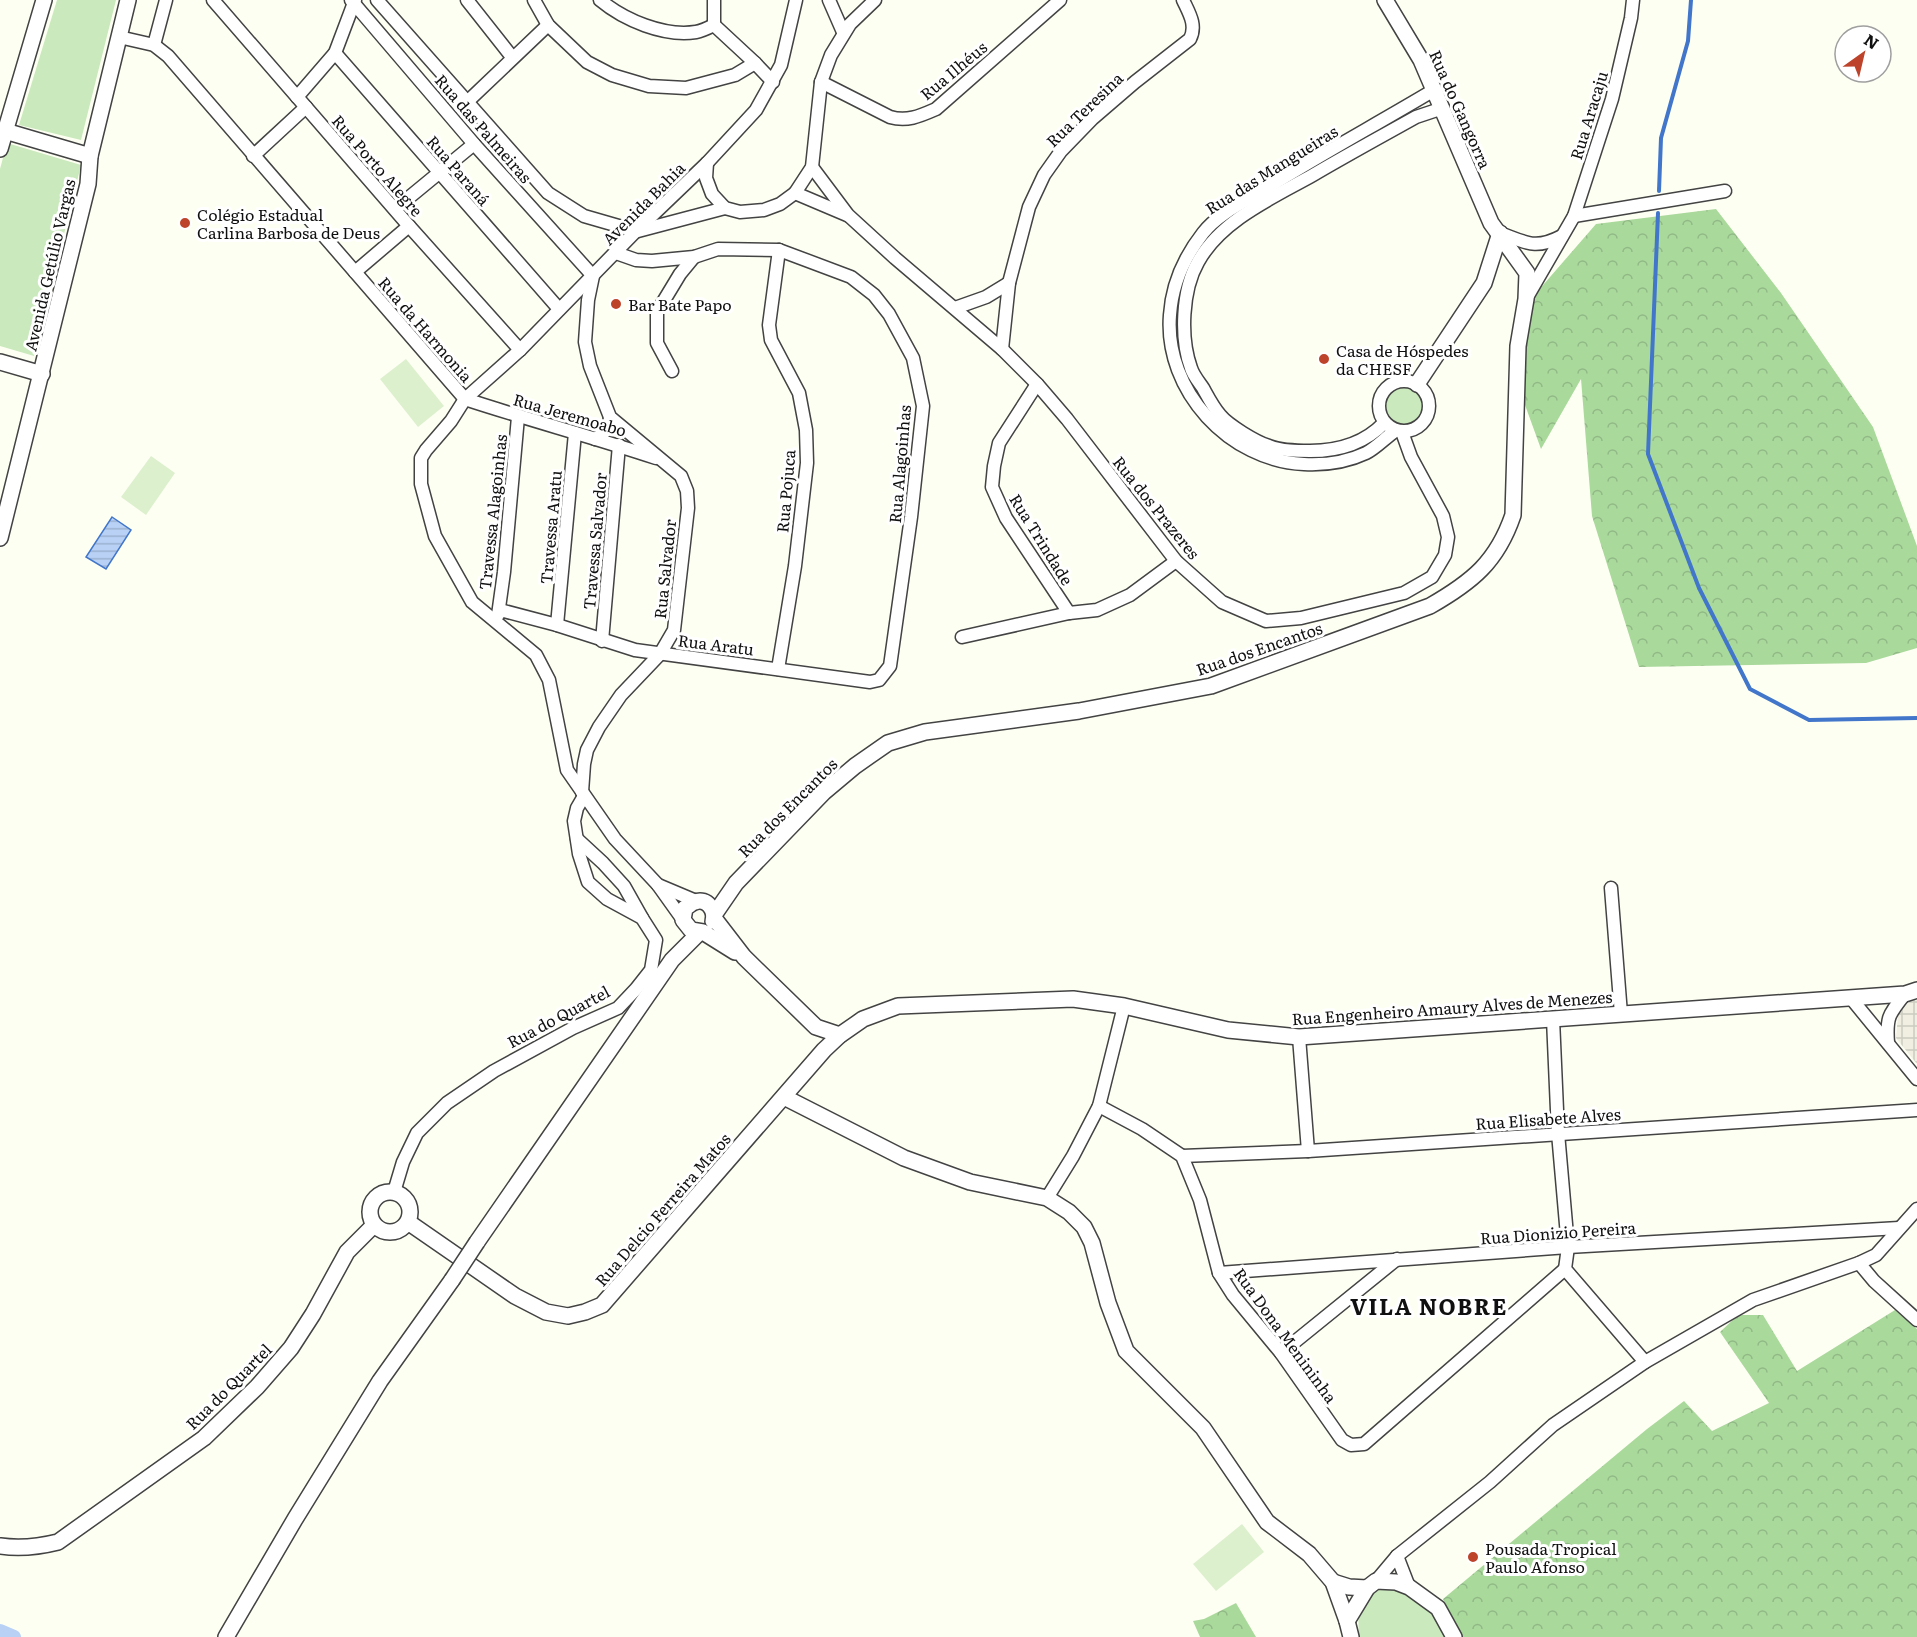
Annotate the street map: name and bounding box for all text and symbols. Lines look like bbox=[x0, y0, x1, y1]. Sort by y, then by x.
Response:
north arrow bbox=[1833, 24, 1893, 84]
text: N bbox=[1860, 27, 1884, 54]
street label: Rua Ilhéus bbox=[914, 35, 992, 105]
street label: Rua do Gangorra bbox=[1424, 46, 1498, 173]
street label: Rua Teresina bbox=[1040, 66, 1128, 152]
street label: Rua das Palmeiras bbox=[430, 68, 538, 188]
street label: Rua Aracaju bbox=[1563, 68, 1613, 162]
street label: Rua Porto Alegre bbox=[327, 109, 429, 221]
street label: Rua das Mangueiras bbox=[1200, 118, 1342, 220]
street label: Rua Paraná bbox=[422, 130, 497, 211]
street label: Avenida Bahia bbox=[596, 156, 690, 250]
street label: Avenida Getúlio Vargas bbox=[18, 177, 80, 353]
place label: Colégio Estadual Carlina Barbosa de Deus bbox=[197, 202, 380, 244]
marker: Colégio Estadual Carlina Barbosa de Deus bbox=[178, 216, 192, 230]
street label: Rua da Harmonia bbox=[373, 271, 479, 387]
place label: Bar Bate Papo bbox=[628, 292, 732, 316]
marker: Bar Bate Papo bbox=[609, 297, 623, 311]
place label: Casa de Hóspedes da CHESF bbox=[1336, 338, 1468, 380]
marker: Casa de Hóspedes da CHESF bbox=[1317, 352, 1331, 366]
street label: Rua Jeremoabo bbox=[511, 386, 629, 442]
street label: Rua Alagoinhas bbox=[882, 404, 916, 524]
street label: Travessa Alagoinhas bbox=[472, 433, 512, 591]
street label: Rua Pojuca bbox=[769, 448, 801, 534]
street label: Rua dos Prazeres bbox=[1108, 450, 1206, 564]
street label: Travessa Aratu bbox=[533, 469, 567, 585]
street label: Travessa Salvador bbox=[576, 471, 612, 611]
street label: Rua Trindade bbox=[1004, 489, 1080, 589]
street label: Rua Salvador bbox=[647, 518, 681, 620]
street label: Rua dos Encantos bbox=[1193, 615, 1325, 681]
street label: Rua Aratu bbox=[677, 627, 755, 661]
street label: Rua dos Encantos bbox=[732, 752, 842, 862]
street label: Rua do Quartel bbox=[502, 979, 614, 1053]
street label: Rua Engenheiro Amaury Alves de Menezes bbox=[1291, 984, 1613, 1030]
street label: Rua Elisabete Alves bbox=[1475, 1101, 1621, 1135]
street label: Rua Delcio Ferreira Matos bbox=[589, 1127, 735, 1291]
street label: Rua Dionizio Pereira bbox=[1479, 1215, 1637, 1249]
street label: Rua Dona Menininha bbox=[1229, 1262, 1344, 1408]
district label: VILA NOBRE bbox=[1350, 1289, 1508, 1322]
street label: Rua do Quartel bbox=[179, 1337, 277, 1435]
place label: Pousada Tropical Paulo Afonso bbox=[1485, 1536, 1617, 1578]
marker: Pousada Tropical Paulo Afonso bbox=[1466, 1550, 1480, 1564]

